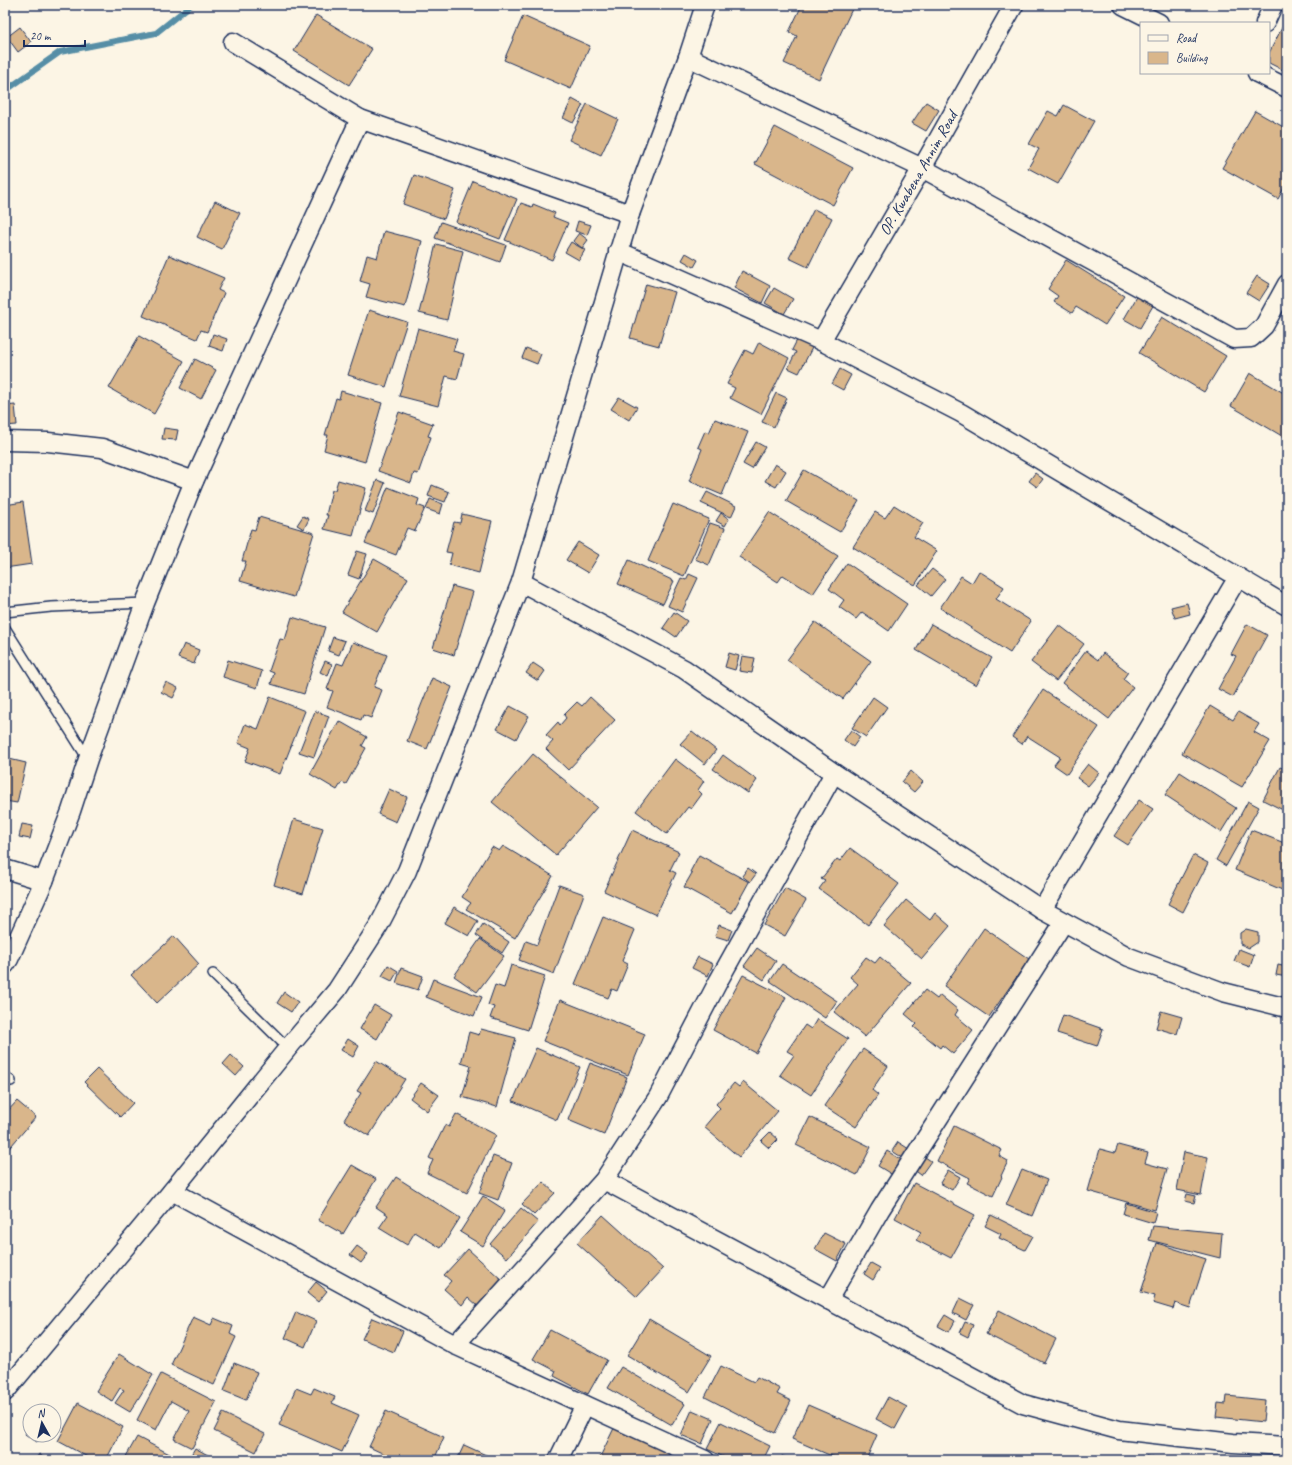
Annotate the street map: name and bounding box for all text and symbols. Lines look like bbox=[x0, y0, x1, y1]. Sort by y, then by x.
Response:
scale bar bbox=[24, 22, 85, 48]
legend bbox=[1140, 22, 1270, 74]
text: 20 m bbox=[30, 28, 52, 44]
text: Road bbox=[1176, 30, 1198, 46]
text: Building bbox=[1176, 50, 1208, 66]
street label: OP. Kwabena Annim Road bbox=[875, 105, 963, 239]
north arrow bbox=[22, 1403, 62, 1443]
text: N bbox=[36, 1405, 47, 1421]

